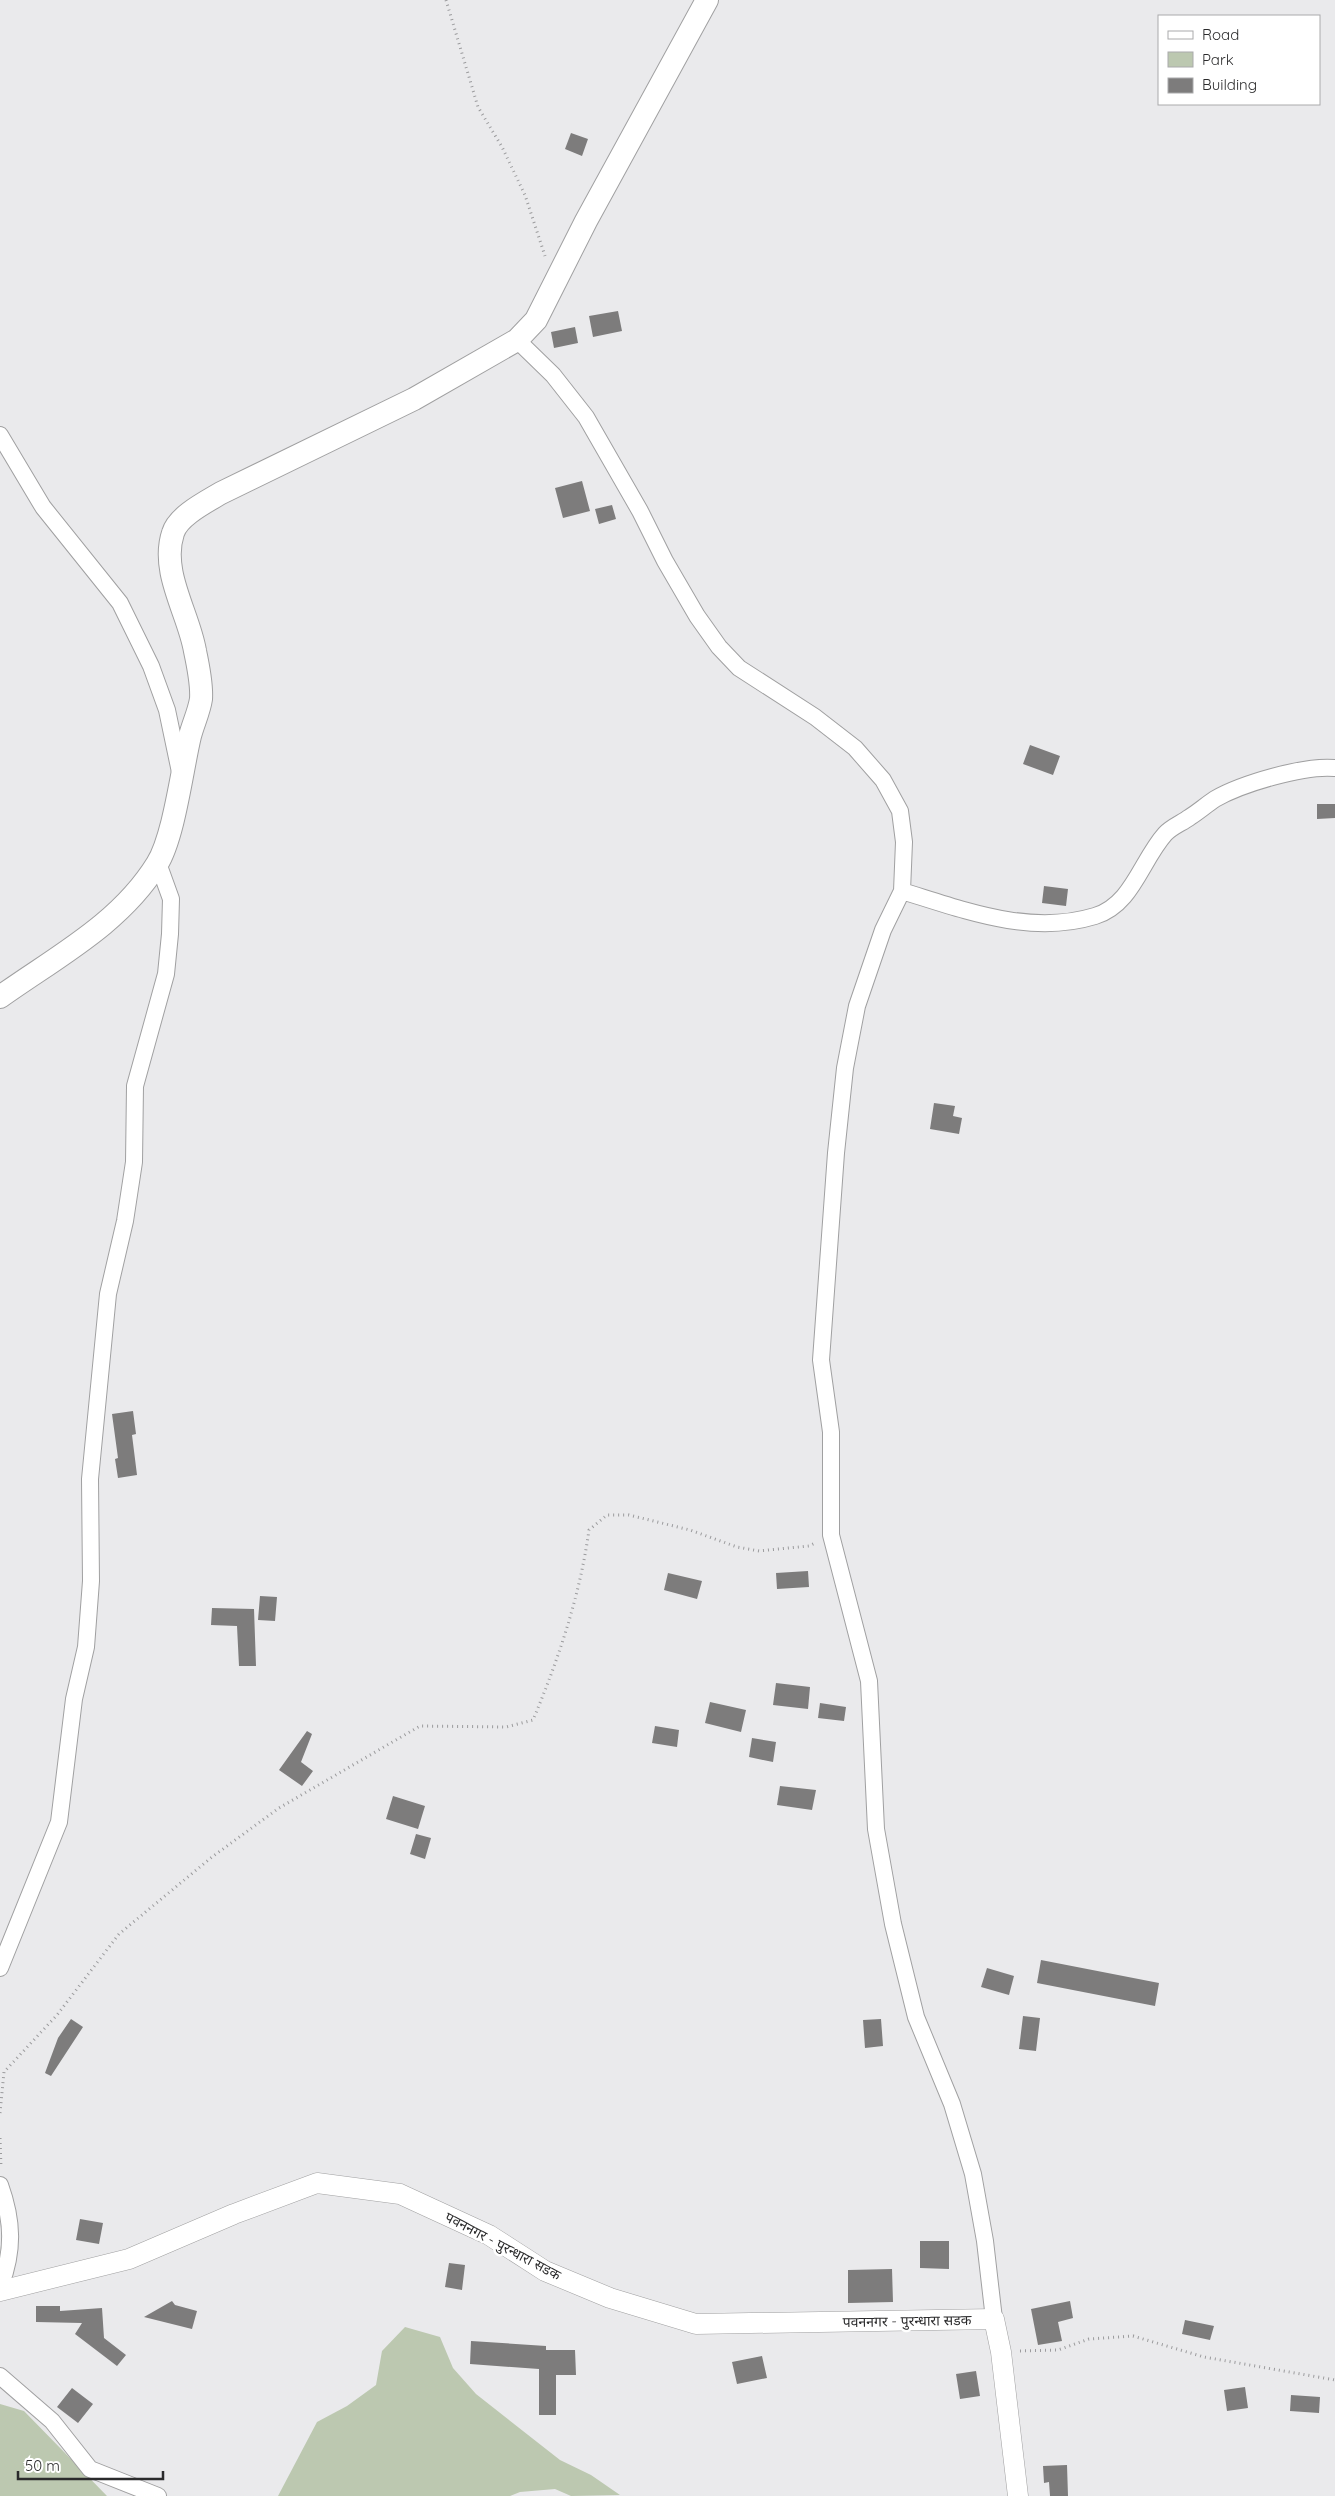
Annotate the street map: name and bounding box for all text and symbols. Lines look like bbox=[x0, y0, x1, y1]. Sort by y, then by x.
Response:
legend bbox=[1158, 15, 1320, 105]
text: Road bbox=[1202, 25, 1239, 44]
text: Park bbox=[1202, 50, 1234, 69]
text: Building bbox=[1202, 75, 1257, 94]
street label: पवननगर - पुरन्धारा सडक bbox=[442, 2208, 564, 2285]
street label: पवननगर - पुरन्धारा सडक bbox=[843, 2311, 972, 2332]
scale bar bbox=[18, 2448, 162, 2480]
text: 50 m bbox=[25, 2456, 60, 2475]

